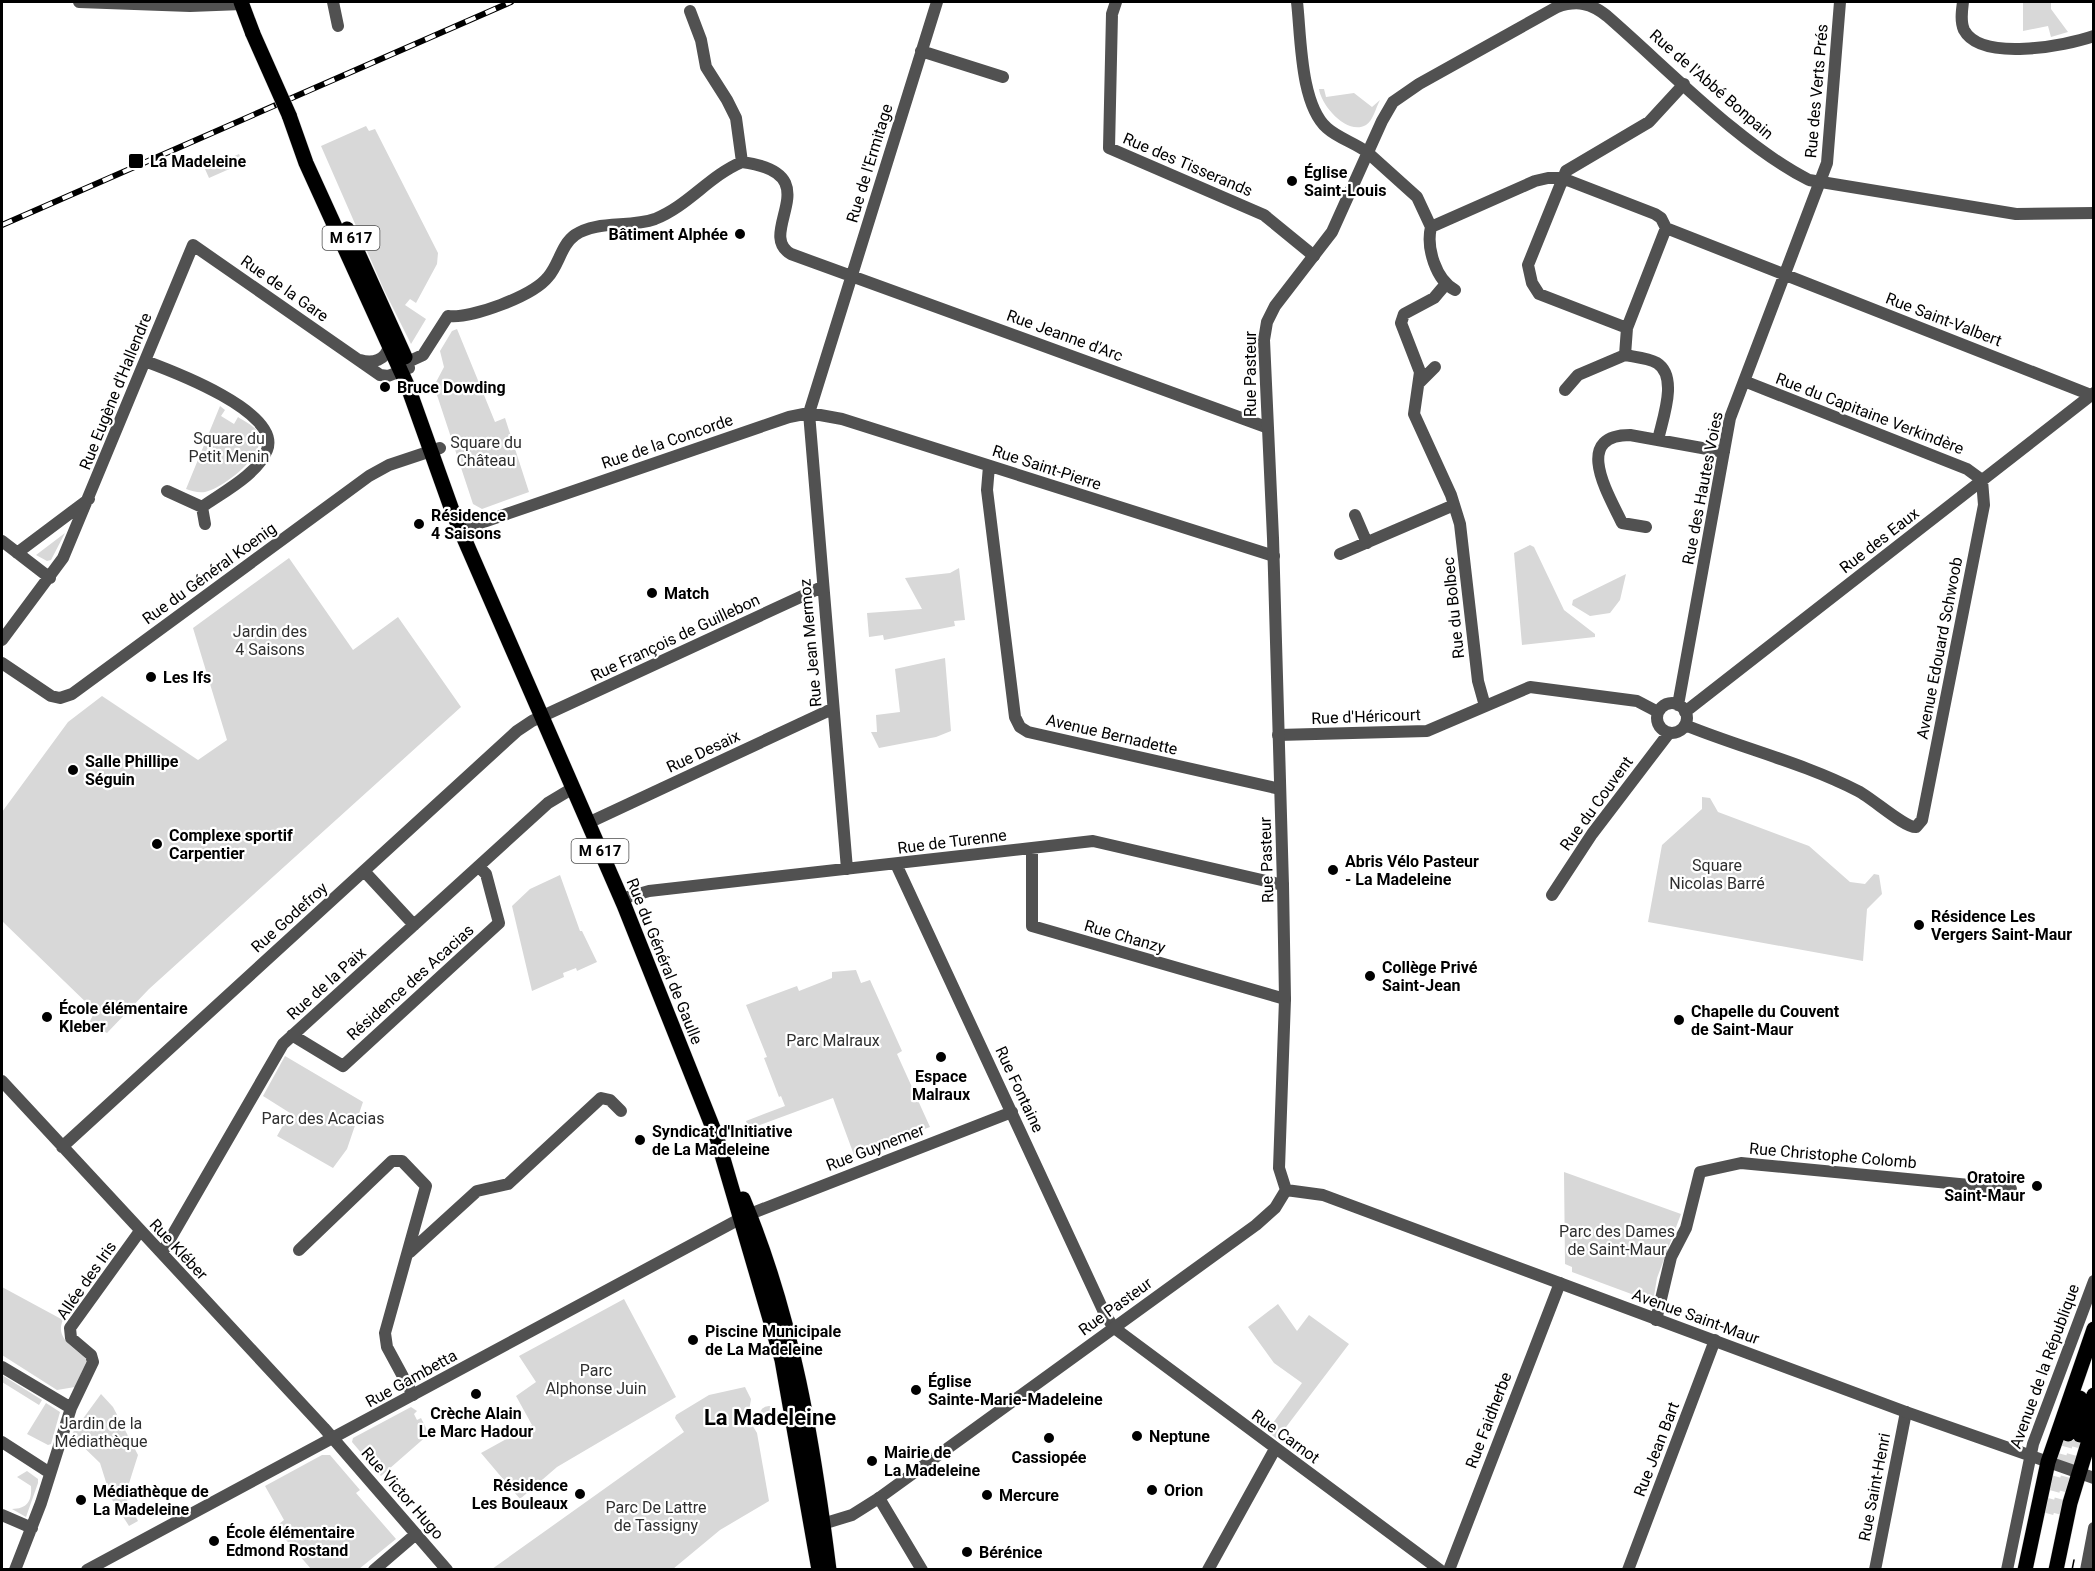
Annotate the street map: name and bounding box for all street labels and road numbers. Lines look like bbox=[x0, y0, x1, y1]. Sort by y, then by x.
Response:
street label: Rue des Verts Prés bbox=[1801, 23, 1832, 159]
street label: Rue de l'Abbé Bonpain bbox=[1646, 26, 1777, 143]
street label: Rue de l'Ermitage bbox=[842, 101, 897, 225]
street label: Rue des Tisserands bbox=[1120, 129, 1255, 200]
road number: M 617 bbox=[322, 226, 380, 250]
street label: Rue de la Gare bbox=[237, 251, 332, 326]
street label: Rue Saint-Valbert bbox=[1883, 289, 2004, 350]
street label: Rue Jeanne d'Arc bbox=[1004, 306, 1126, 365]
street label: Rue Eugène d'Hallendre bbox=[75, 310, 156, 472]
street label: Rue Pasteur bbox=[1241, 330, 1260, 417]
street label: Rue du Capitaine Verkindère bbox=[1773, 369, 1967, 458]
street label: Rue de la Concorde bbox=[599, 410, 735, 473]
street label: Rue des Hautes Voies bbox=[1678, 410, 1727, 566]
street label: Rue Saint-Pierre bbox=[990, 441, 1104, 494]
street label: Rue des Eaux bbox=[1836, 503, 1923, 577]
street label: Rue du Général Koenig bbox=[139, 519, 280, 628]
street label: Avenue Edouard Schwoob bbox=[1913, 555, 1966, 741]
street label: Rue du Bolbec bbox=[1439, 556, 1468, 660]
street label: Rue Jean Mermoz bbox=[795, 578, 826, 708]
street label: Rue François de Guillebon bbox=[588, 590, 763, 685]
street label: Rue d'Héricourt bbox=[1311, 705, 1421, 728]
street label: Avenue Bernadette bbox=[1044, 710, 1179, 759]
street label: Rue Desaix bbox=[663, 726, 743, 777]
street label: Rue du Couvent bbox=[1556, 753, 1637, 854]
street label: Rue Pasteur bbox=[1255, 816, 1277, 903]
street label: Rue de Turenne bbox=[896, 825, 1008, 858]
road number: M 617 bbox=[572, 839, 628, 863]
street label: Rue du Général de Gaulle bbox=[622, 875, 707, 1047]
street label: Rue Godefroy bbox=[247, 878, 332, 957]
street label: Rue Chanzy bbox=[1082, 916, 1168, 957]
street label: Résidence des Acacias bbox=[343, 920, 478, 1044]
street label: Rue de la Paix bbox=[283, 943, 370, 1024]
street label: Rue Fontaine bbox=[991, 1043, 1048, 1135]
street label: Rue Guynemer bbox=[823, 1120, 928, 1175]
street label: Rue Christophe Colomb bbox=[1748, 1139, 1917, 1172]
street label: Rue Kléber bbox=[146, 1215, 212, 1284]
street label: Allée des Iris bbox=[53, 1238, 120, 1323]
street label: Rue Pasteur bbox=[1075, 1273, 1156, 1339]
street label: Avenue de la République bbox=[2006, 1281, 2083, 1451]
street label: Avenue Saint-Maur bbox=[1630, 1285, 1762, 1348]
street label: Rue Gambetta bbox=[362, 1346, 460, 1411]
street label: Rue Faidherbe bbox=[1461, 1369, 1516, 1471]
street label: Rue Jean Bart bbox=[1630, 1399, 1683, 1499]
street label: Rue Carnot bbox=[1248, 1406, 1323, 1467]
street label: Rue Saint-Henri bbox=[1855, 1431, 1894, 1543]
street label: Rue Victor Hugo bbox=[358, 1443, 448, 1543]

